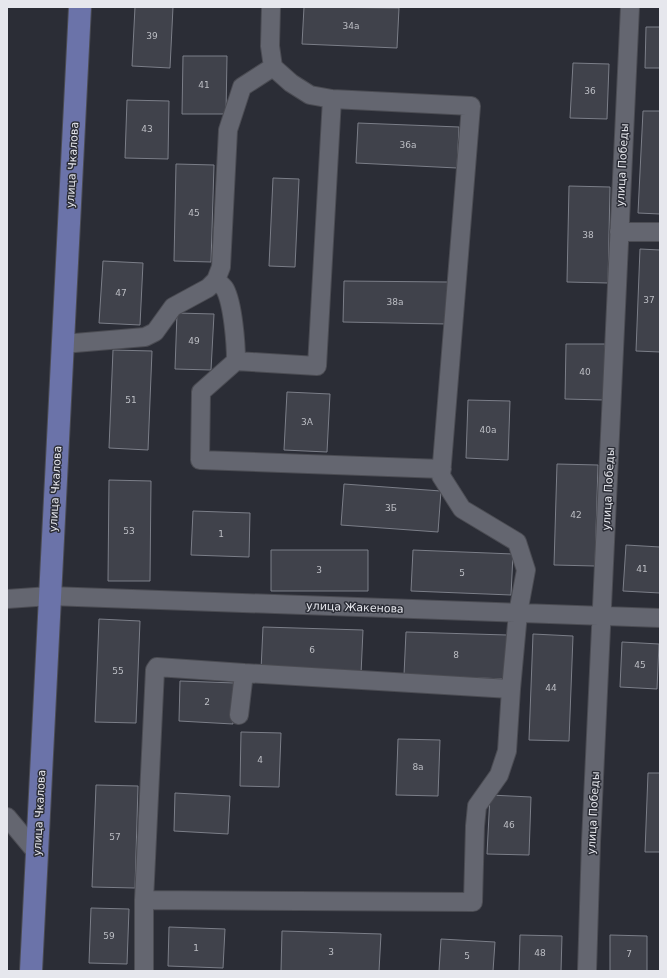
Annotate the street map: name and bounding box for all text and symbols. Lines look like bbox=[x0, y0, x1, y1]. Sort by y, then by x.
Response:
house number: 34а bbox=[343, 21, 359, 31]
house number: 39 bbox=[146, 31, 158, 41]
house number: 41 bbox=[198, 80, 210, 90]
house number: 36 bbox=[584, 86, 596, 96]
street label: улица Чкалова bbox=[64, 122, 81, 208]
street label: улица Победы bbox=[614, 123, 631, 207]
house number: 43 bbox=[141, 124, 153, 134]
house number: 36а bbox=[400, 140, 416, 150]
house number: 45 bbox=[188, 208, 200, 218]
house number: 38 bbox=[582, 230, 594, 240]
house number: 47 bbox=[115, 288, 127, 298]
house number: 37 bbox=[643, 295, 655, 305]
house number: 38а bbox=[387, 297, 403, 307]
house number: 49 bbox=[188, 336, 200, 346]
house number: 40 bbox=[579, 367, 591, 377]
house number: 51 bbox=[125, 395, 137, 405]
house number: 3А bbox=[301, 417, 314, 427]
house number: 40а bbox=[480, 425, 496, 435]
street label: улица Чкалова bbox=[47, 446, 64, 532]
street label: улица Победы bbox=[600, 447, 617, 531]
house number: 3Б bbox=[385, 503, 397, 513]
house number: 42 bbox=[570, 510, 582, 520]
house number: 53 bbox=[123, 526, 135, 536]
house number: 1 bbox=[218, 529, 224, 539]
house number: 41 bbox=[636, 564, 648, 574]
house number: 3 bbox=[316, 565, 322, 575]
house number: 5 bbox=[459, 568, 465, 578]
street label: улица Жакенова bbox=[306, 599, 404, 616]
house number: 6 bbox=[309, 645, 315, 655]
house number: 8 bbox=[453, 650, 459, 660]
house number: 45 bbox=[634, 660, 646, 670]
house number: 55 bbox=[112, 666, 124, 676]
house number: 44 bbox=[545, 683, 557, 693]
house number: 2 bbox=[204, 697, 210, 707]
house number: 4 bbox=[257, 755, 263, 765]
house number: 8а bbox=[412, 762, 424, 772]
street label: улица Чкалова bbox=[31, 770, 48, 856]
street label: улица Победы bbox=[585, 771, 602, 855]
house number: 46 bbox=[503, 820, 515, 830]
house number: 57 bbox=[109, 832, 121, 842]
house number: 59 bbox=[103, 931, 115, 941]
house number: 1 bbox=[193, 943, 199, 953]
house number: 3 bbox=[328, 947, 334, 957]
house number: 48 bbox=[534, 948, 546, 958]
house number: 7 bbox=[626, 949, 632, 959]
house number: 5 bbox=[464, 951, 470, 961]

